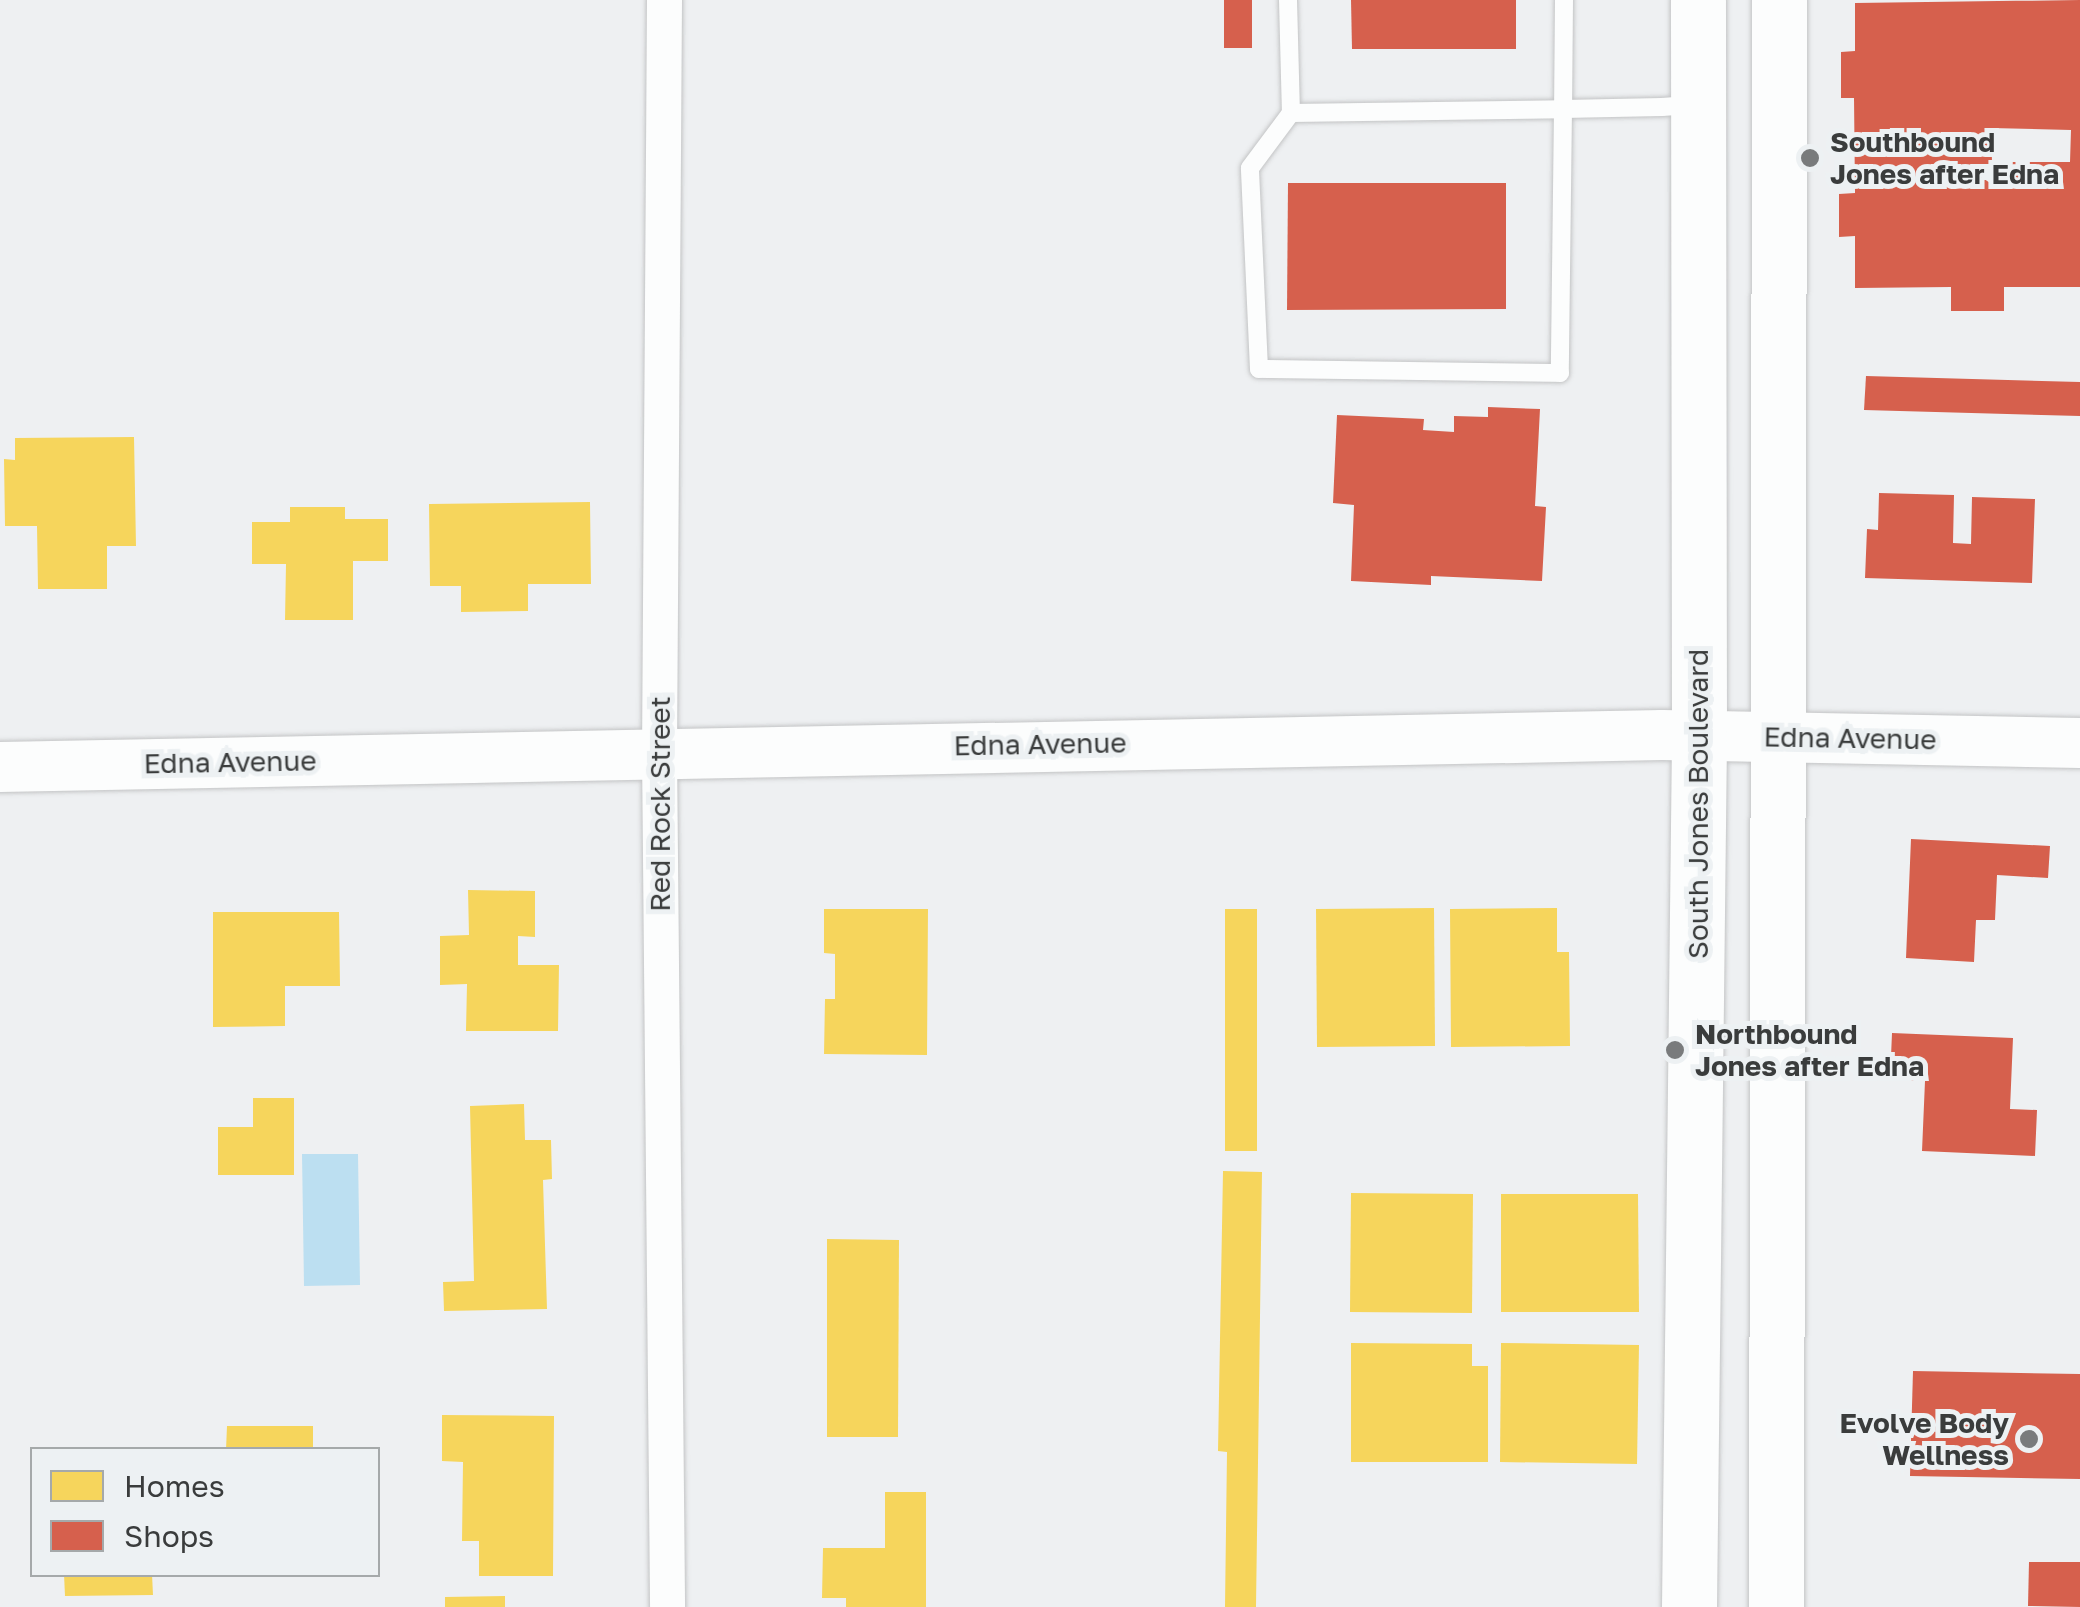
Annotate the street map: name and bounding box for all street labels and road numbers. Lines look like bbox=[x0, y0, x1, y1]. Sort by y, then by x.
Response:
street label: South Jones Boulevard bbox=[1681, 649, 1715, 959]
street label: Red Rock Street bbox=[643, 696, 677, 912]
street label: Edna Avenue bbox=[1763, 720, 1937, 756]
street label: Edna Avenue bbox=[953, 726, 1127, 762]
street label: Edna Avenue bbox=[143, 744, 317, 780]

